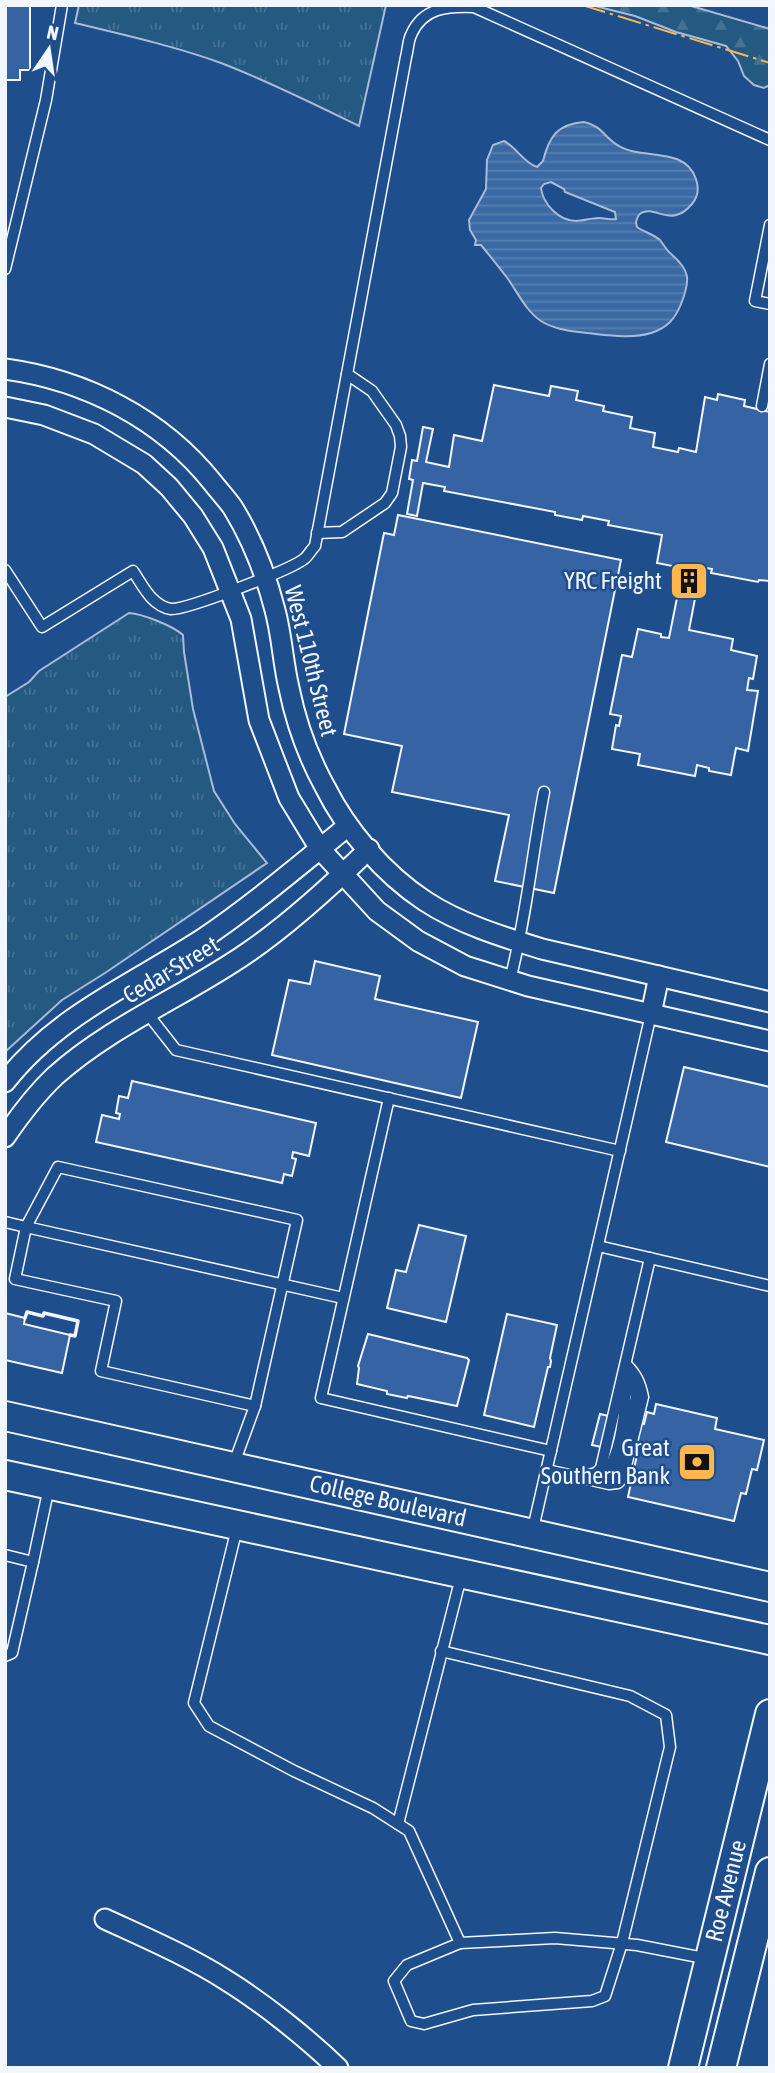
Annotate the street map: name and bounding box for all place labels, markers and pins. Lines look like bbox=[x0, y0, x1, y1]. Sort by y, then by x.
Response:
building icon: YRC Freight bbox=[668, 560, 710, 602]
place label: YRC Freight bbox=[564, 567, 662, 594]
place label: Great Southern Bank bbox=[541, 1434, 670, 1489]
bank icon: Great Southern Bank bbox=[676, 1441, 718, 1483]

